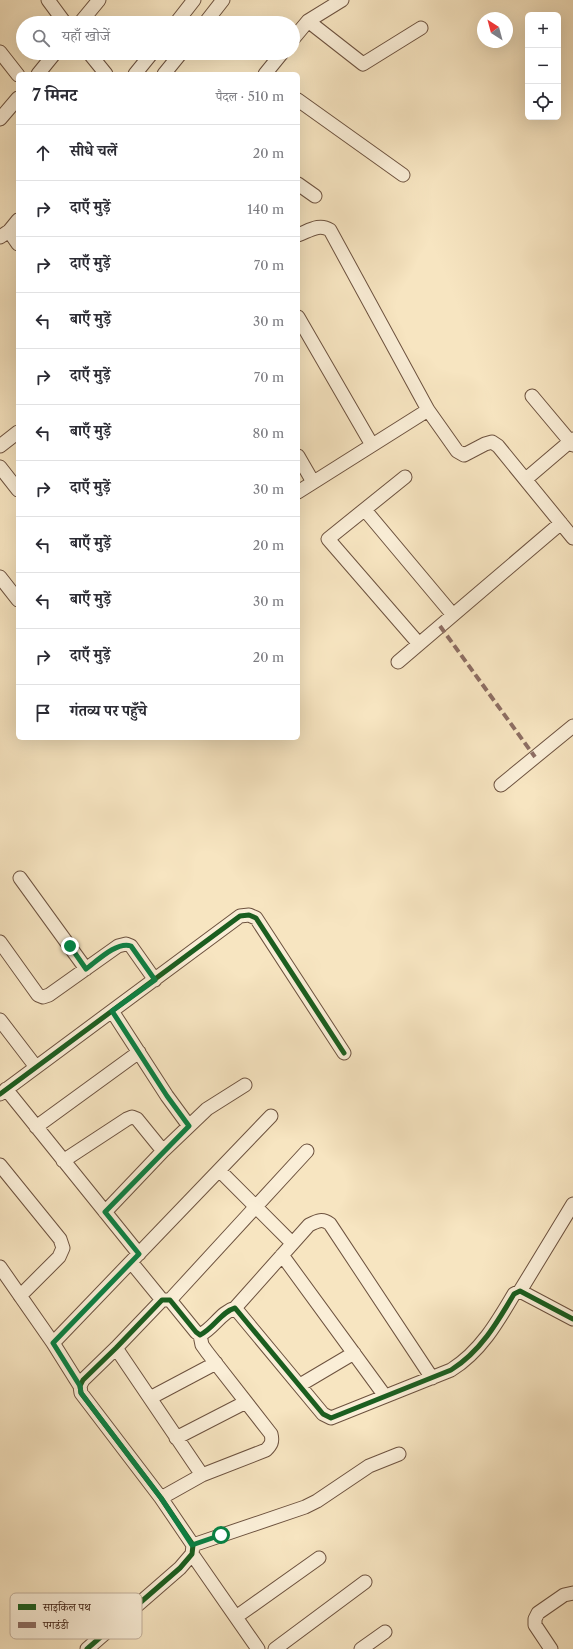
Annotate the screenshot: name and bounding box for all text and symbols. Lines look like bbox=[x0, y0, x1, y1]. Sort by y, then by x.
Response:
north arrow bbox=[477, 12, 513, 48]
map controls bbox=[525, 12, 561, 120]
button: + bbox=[525, 12, 561, 48]
search box bbox=[16, 16, 300, 60]
text: यहाँ खोजें bbox=[62, 26, 110, 45]
icon: search bbox=[30, 27, 52, 49]
button: − bbox=[525, 48, 561, 84]
button: locate bbox=[525, 84, 561, 120]
text: 7 मिनट bbox=[32, 85, 77, 105]
text: पैदल · 510 m bbox=[216, 88, 284, 104]
text: सीधे चलें bbox=[70, 141, 117, 160]
icon: ahead bbox=[32, 142, 54, 164]
text: 20 m bbox=[253, 145, 284, 161]
text: दाएँ मुड़ें bbox=[70, 197, 110, 216]
icon: right bbox=[32, 198, 54, 220]
text: 140 m bbox=[247, 201, 284, 217]
text: दाएँ मुड़ें bbox=[70, 253, 110, 272]
icon: right bbox=[32, 254, 54, 276]
text: 70 m bbox=[254, 257, 284, 273]
text: बाएँ मुड़ें bbox=[70, 309, 111, 328]
icon: left bbox=[32, 310, 54, 332]
text: 30 m bbox=[253, 313, 284, 329]
text: दाएँ मुड़ें bbox=[70, 365, 110, 384]
icon: right bbox=[32, 366, 54, 388]
text: 70 m bbox=[254, 369, 284, 385]
text: बाएँ मुड़ें bbox=[70, 421, 111, 440]
icon: left bbox=[32, 422, 54, 444]
text: 80 m bbox=[252, 425, 284, 441]
text: दाएँ मुड़ें bbox=[70, 477, 110, 496]
icon: right bbox=[32, 478, 54, 500]
text: 30 m bbox=[253, 481, 284, 497]
text: बाएँ मुड़ें bbox=[70, 533, 111, 552]
icon: left bbox=[32, 534, 54, 556]
text: 20 m bbox=[253, 537, 284, 553]
text: बाएँ मुड़ें bbox=[70, 589, 111, 608]
icon: left bbox=[32, 590, 54, 612]
text: 30 m bbox=[253, 593, 284, 609]
text: दाएँ मुड़ें bbox=[70, 645, 110, 664]
icon: right bbox=[32, 646, 54, 668]
text: 20 m bbox=[253, 649, 284, 665]
text: गंतव्य पर पहुँचे bbox=[70, 701, 147, 720]
icon: arrive bbox=[32, 702, 54, 724]
route end bbox=[61, 937, 79, 955]
route start bbox=[212, 1526, 230, 1544]
legend bbox=[10, 1593, 142, 1639]
text: साइकिल पथ bbox=[42, 1600, 91, 1614]
text: पगडंडी bbox=[42, 1618, 70, 1632]

